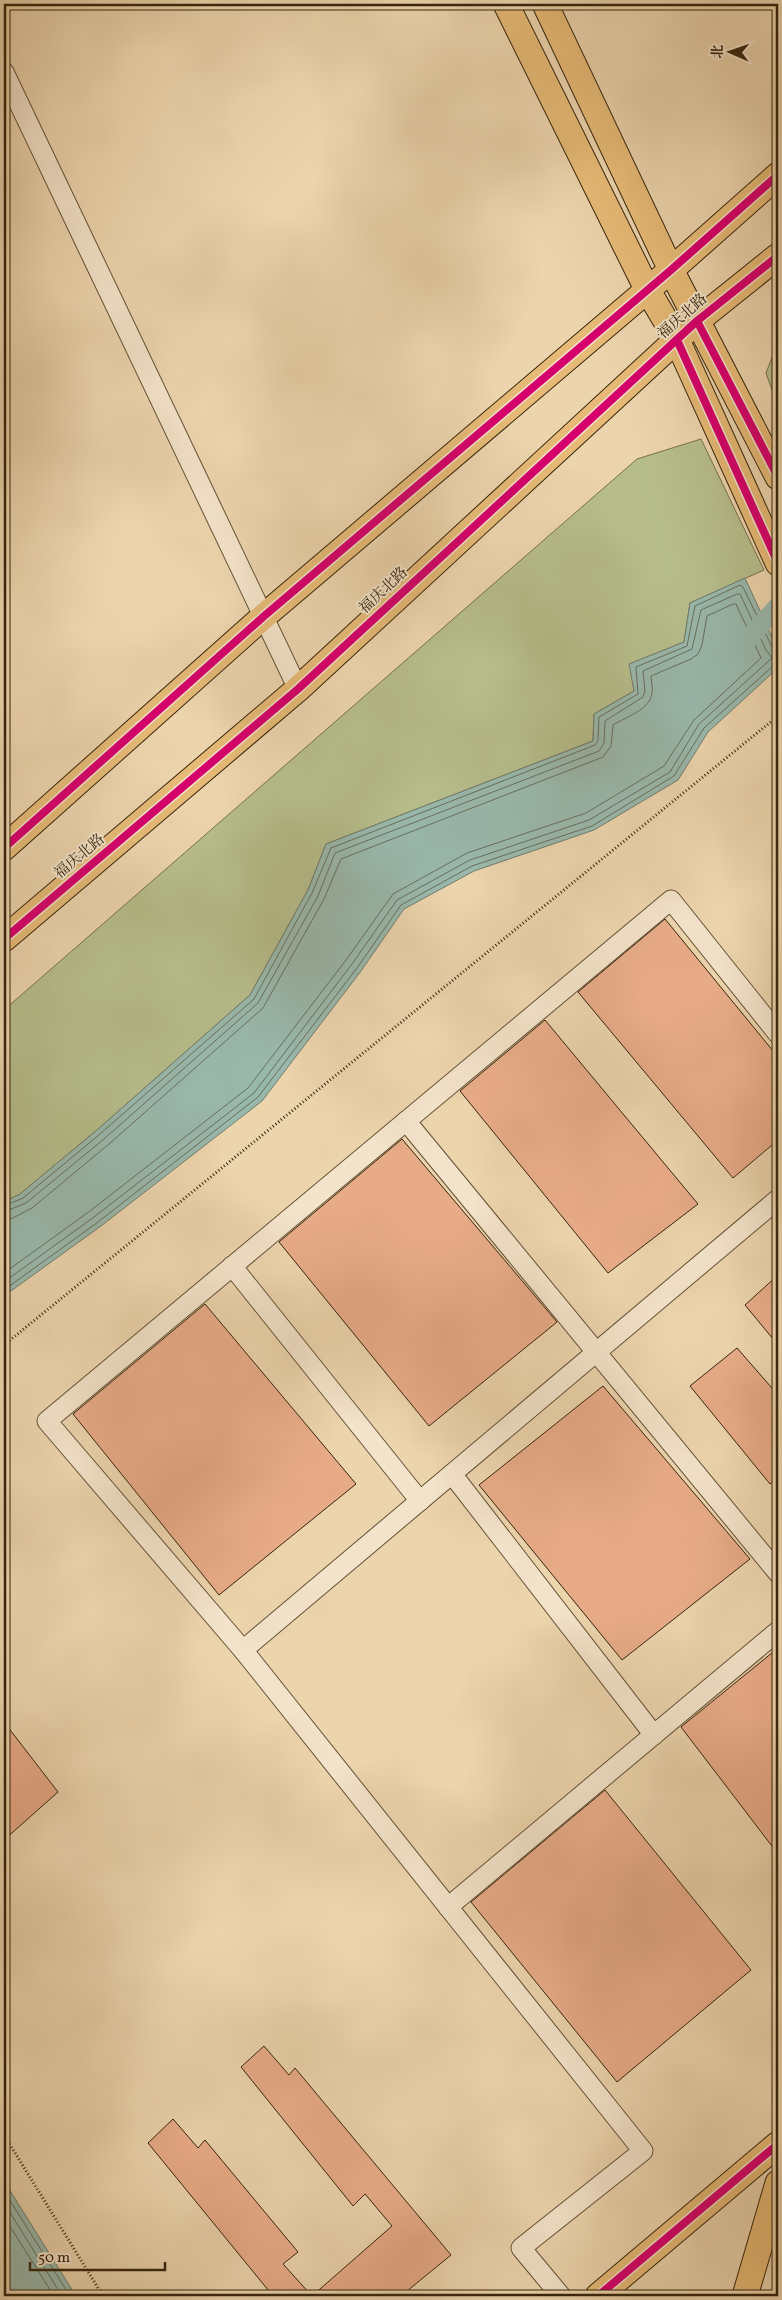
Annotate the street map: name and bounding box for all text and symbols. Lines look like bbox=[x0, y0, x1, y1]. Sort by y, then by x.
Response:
north arrow bbox=[704, 28, 754, 78]
text: 北 bbox=[709, 44, 728, 59]
street label: 福庆北路 bbox=[653, 289, 713, 345]
street label: 福庆北路 bbox=[355, 563, 413, 619]
street label: 福庆北路 bbox=[50, 830, 110, 884]
scale bar bbox=[30, 2240, 165, 2272]
text: 50 m bbox=[38, 2248, 70, 2269]

